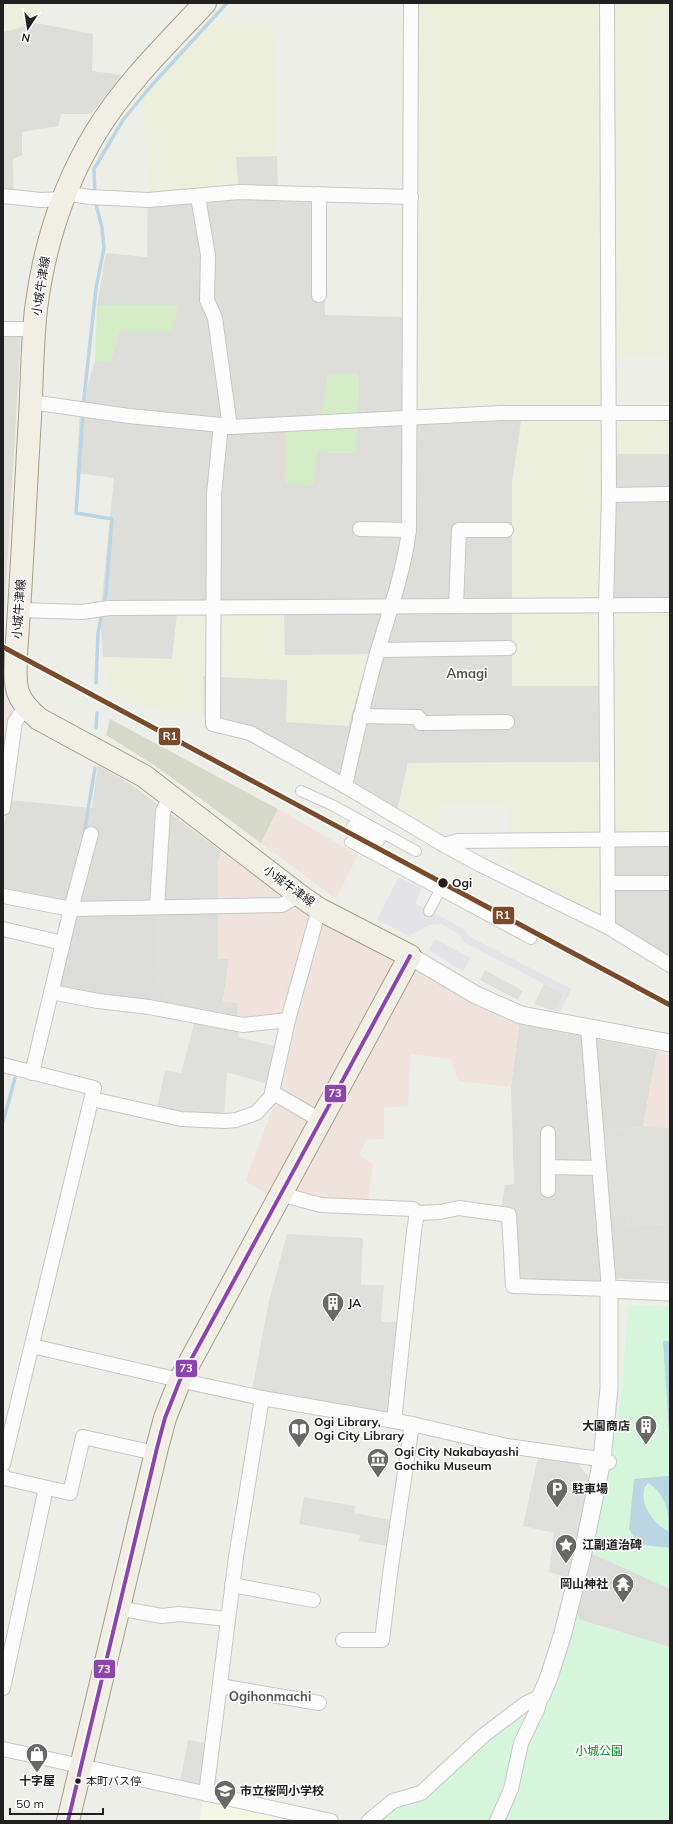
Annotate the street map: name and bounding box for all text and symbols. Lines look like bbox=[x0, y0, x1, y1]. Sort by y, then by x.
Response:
north arrow bbox=[8, 8, 48, 48]
text: N bbox=[20, 30, 31, 45]
street label: 小城牛津線 bbox=[28, 255, 53, 317]
street label: 小城牛津線 bbox=[9, 579, 28, 639]
district label: Amagi bbox=[447, 665, 487, 681]
line badge: R1 bbox=[158, 727, 181, 746]
text: R1 bbox=[163, 729, 178, 743]
street label: 小城牛津線 bbox=[261, 862, 318, 909]
place label: Ogi bbox=[452, 875, 472, 890]
marker: Ogi bbox=[436, 876, 450, 890]
line badge: R1 bbox=[492, 906, 515, 925]
text: R1 bbox=[496, 908, 511, 922]
line badge: 73 bbox=[324, 1084, 347, 1103]
text: 73 bbox=[328, 1086, 342, 1100]
building icon: JA bbox=[320, 1290, 346, 1323]
place label: JA bbox=[348, 1295, 361, 1310]
line badge: 73 bbox=[175, 1359, 198, 1378]
text: 73 bbox=[179, 1361, 193, 1375]
building icon: 大園商店 bbox=[633, 1413, 659, 1446]
place label: Ogi Library, Ogi City Library bbox=[314, 1414, 405, 1443]
library icon: Ogi Library, Ogi City Library bbox=[286, 1416, 312, 1449]
place label: 大園商店 bbox=[582, 1418, 630, 1433]
place label: Ogi City Nakabayashi Gochiku Museum bbox=[394, 1444, 519, 1473]
museum icon: Ogi City Nakabayashi Gochiku Museum bbox=[365, 1446, 391, 1479]
parking icon: 駐車場 bbox=[544, 1476, 570, 1509]
place label: 駐車場 bbox=[572, 1481, 608, 1496]
place icon: 江副道治碑 bbox=[553, 1532, 579, 1565]
place label: 江副道治碑 bbox=[582, 1537, 642, 1552]
temple icon: 岡山神社 bbox=[610, 1571, 636, 1604]
place label: 岡山神社 bbox=[560, 1576, 608, 1591]
line badge: 73 bbox=[93, 1659, 116, 1679]
text: 73 bbox=[97, 1662, 111, 1676]
district label: Ogihonmachi bbox=[229, 1688, 311, 1704]
shop icon: 十字屋 bbox=[24, 1741, 50, 1774]
park label: 小城公園 bbox=[575, 1743, 623, 1758]
place label: 十字屋 bbox=[19, 1773, 55, 1788]
place label: 本町バス停 bbox=[86, 1774, 142, 1788]
marker: 本町バス停 bbox=[73, 1776, 83, 1786]
school or university icon: 市立桜岡小学校 bbox=[212, 1778, 238, 1811]
place label: 市立桜岡小学校 bbox=[240, 1783, 324, 1798]
scale bar bbox=[10, 1790, 103, 1816]
text: 50 m bbox=[16, 1796, 44, 1811]

